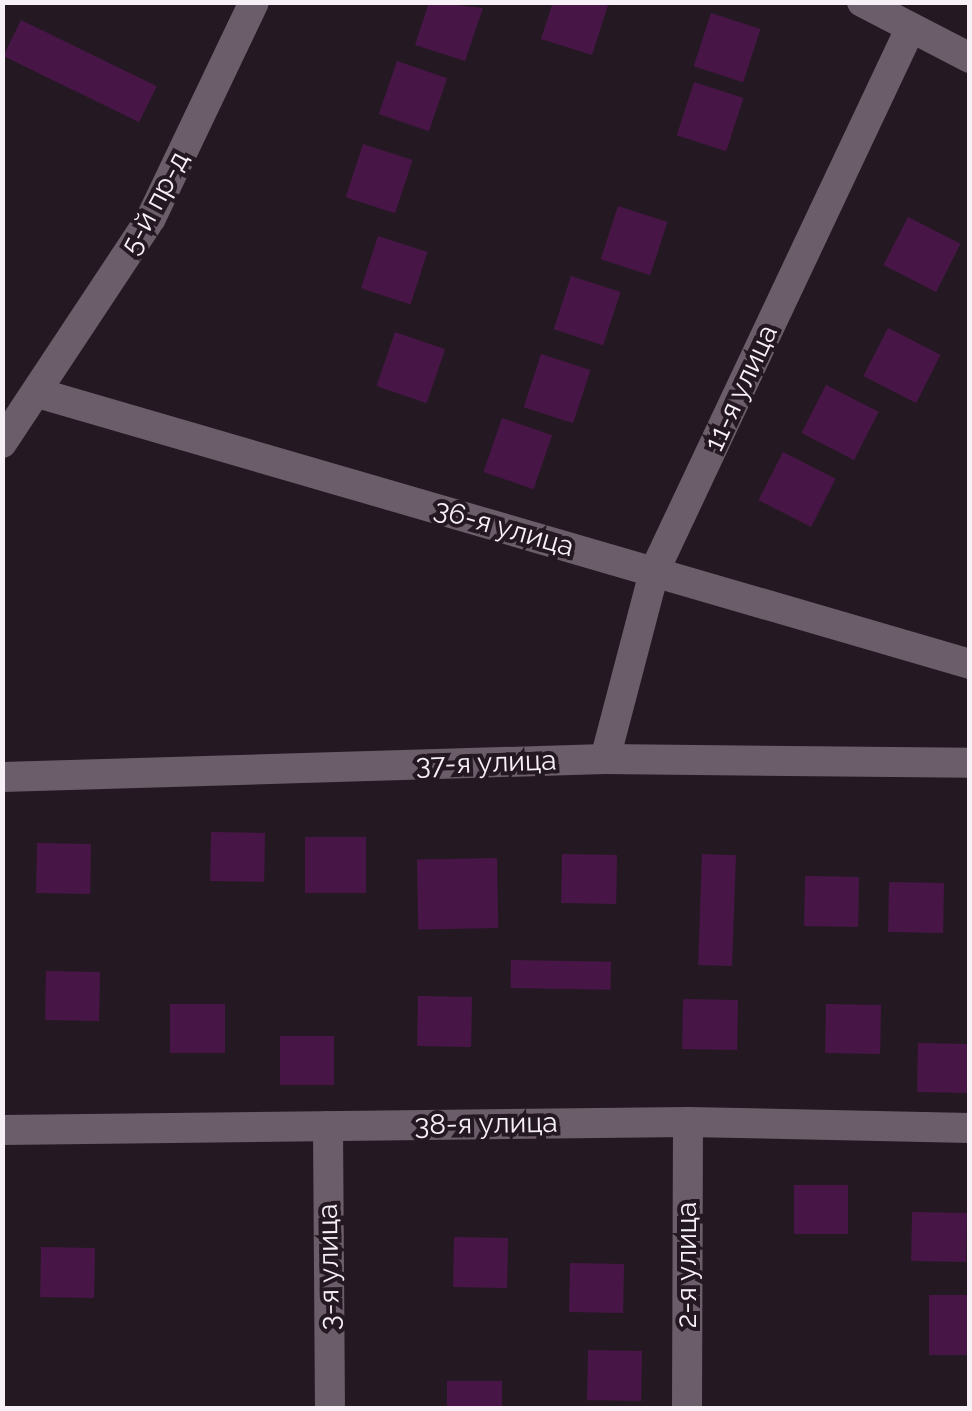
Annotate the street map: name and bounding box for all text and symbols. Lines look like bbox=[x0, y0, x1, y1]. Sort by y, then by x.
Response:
street label: 5-й пр-д bbox=[114, 146, 196, 260]
street label: 11-я улица bbox=[697, 319, 785, 457]
street label: 36-я улица bbox=[430, 492, 578, 564]
street label: 37-я улица bbox=[415, 744, 557, 782]
street label: 38-я улица bbox=[414, 1106, 558, 1142]
street label: 2-я улица bbox=[670, 1201, 704, 1329]
street label: 3-я улица bbox=[311, 1203, 347, 1331]

